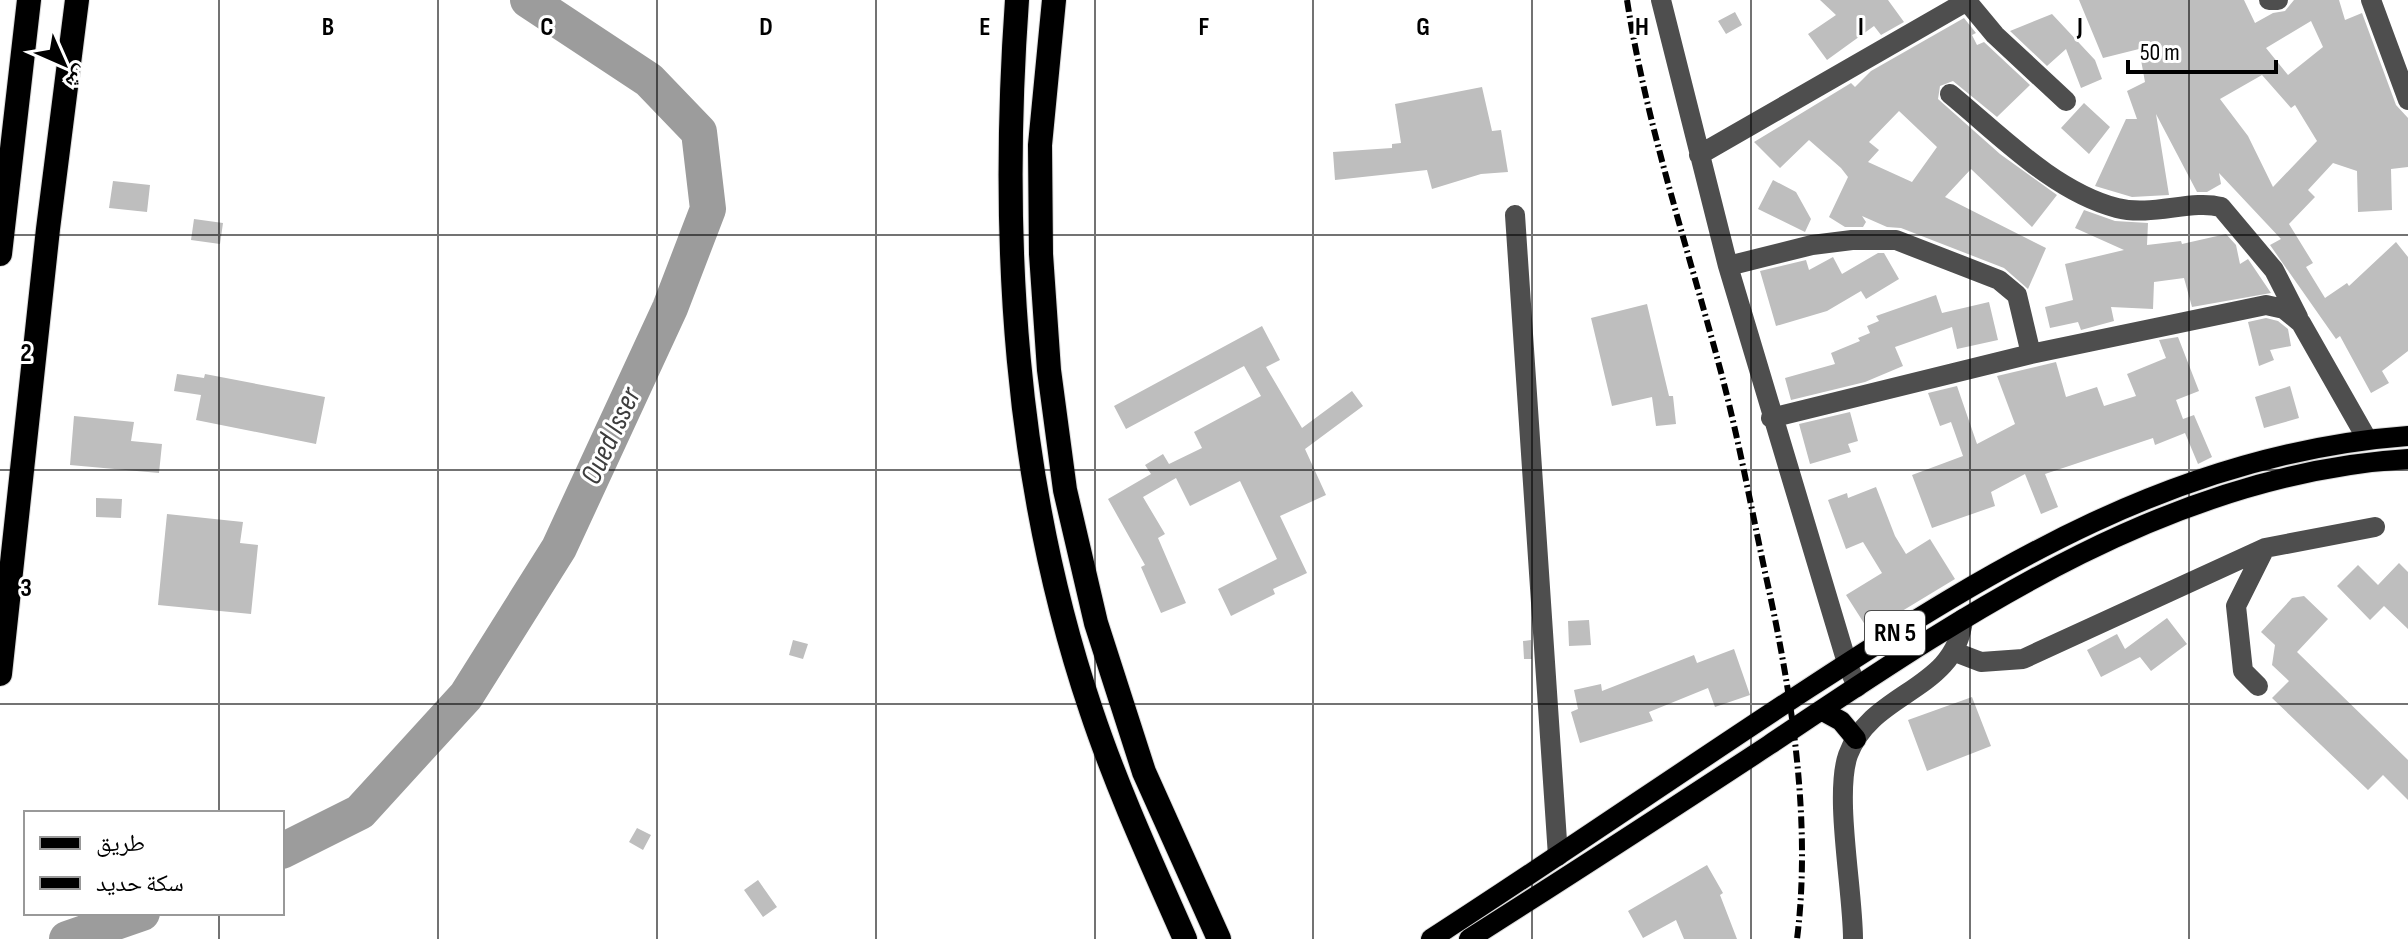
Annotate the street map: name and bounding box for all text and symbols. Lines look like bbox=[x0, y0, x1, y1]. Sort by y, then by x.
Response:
text: B bbox=[322, 12, 334, 43]
text: C bbox=[540, 12, 554, 43]
text: D bbox=[759, 12, 773, 43]
text: E bbox=[979, 12, 991, 43]
text: F bbox=[1199, 12, 1210, 43]
text: G bbox=[1416, 12, 1430, 43]
text: H bbox=[1635, 12, 1649, 43]
text: I bbox=[1858, 12, 1864, 43]
text: J bbox=[2076, 12, 2083, 43]
north arrow bbox=[24, 24, 104, 104]
scale bar bbox=[2128, 24, 2276, 74]
text: 50 m bbox=[2140, 38, 2180, 67]
text: ش bbox=[59, 59, 95, 95]
text: 2 bbox=[20, 338, 32, 369]
water label: Oued Isser bbox=[573, 381, 650, 490]
text: 3 bbox=[20, 573, 32, 604]
road number: RN 5 bbox=[1865, 611, 1925, 655]
legend bbox=[24, 811, 284, 915]
text: طريق bbox=[96, 829, 145, 858]
text: سكة حديد bbox=[96, 869, 184, 898]

